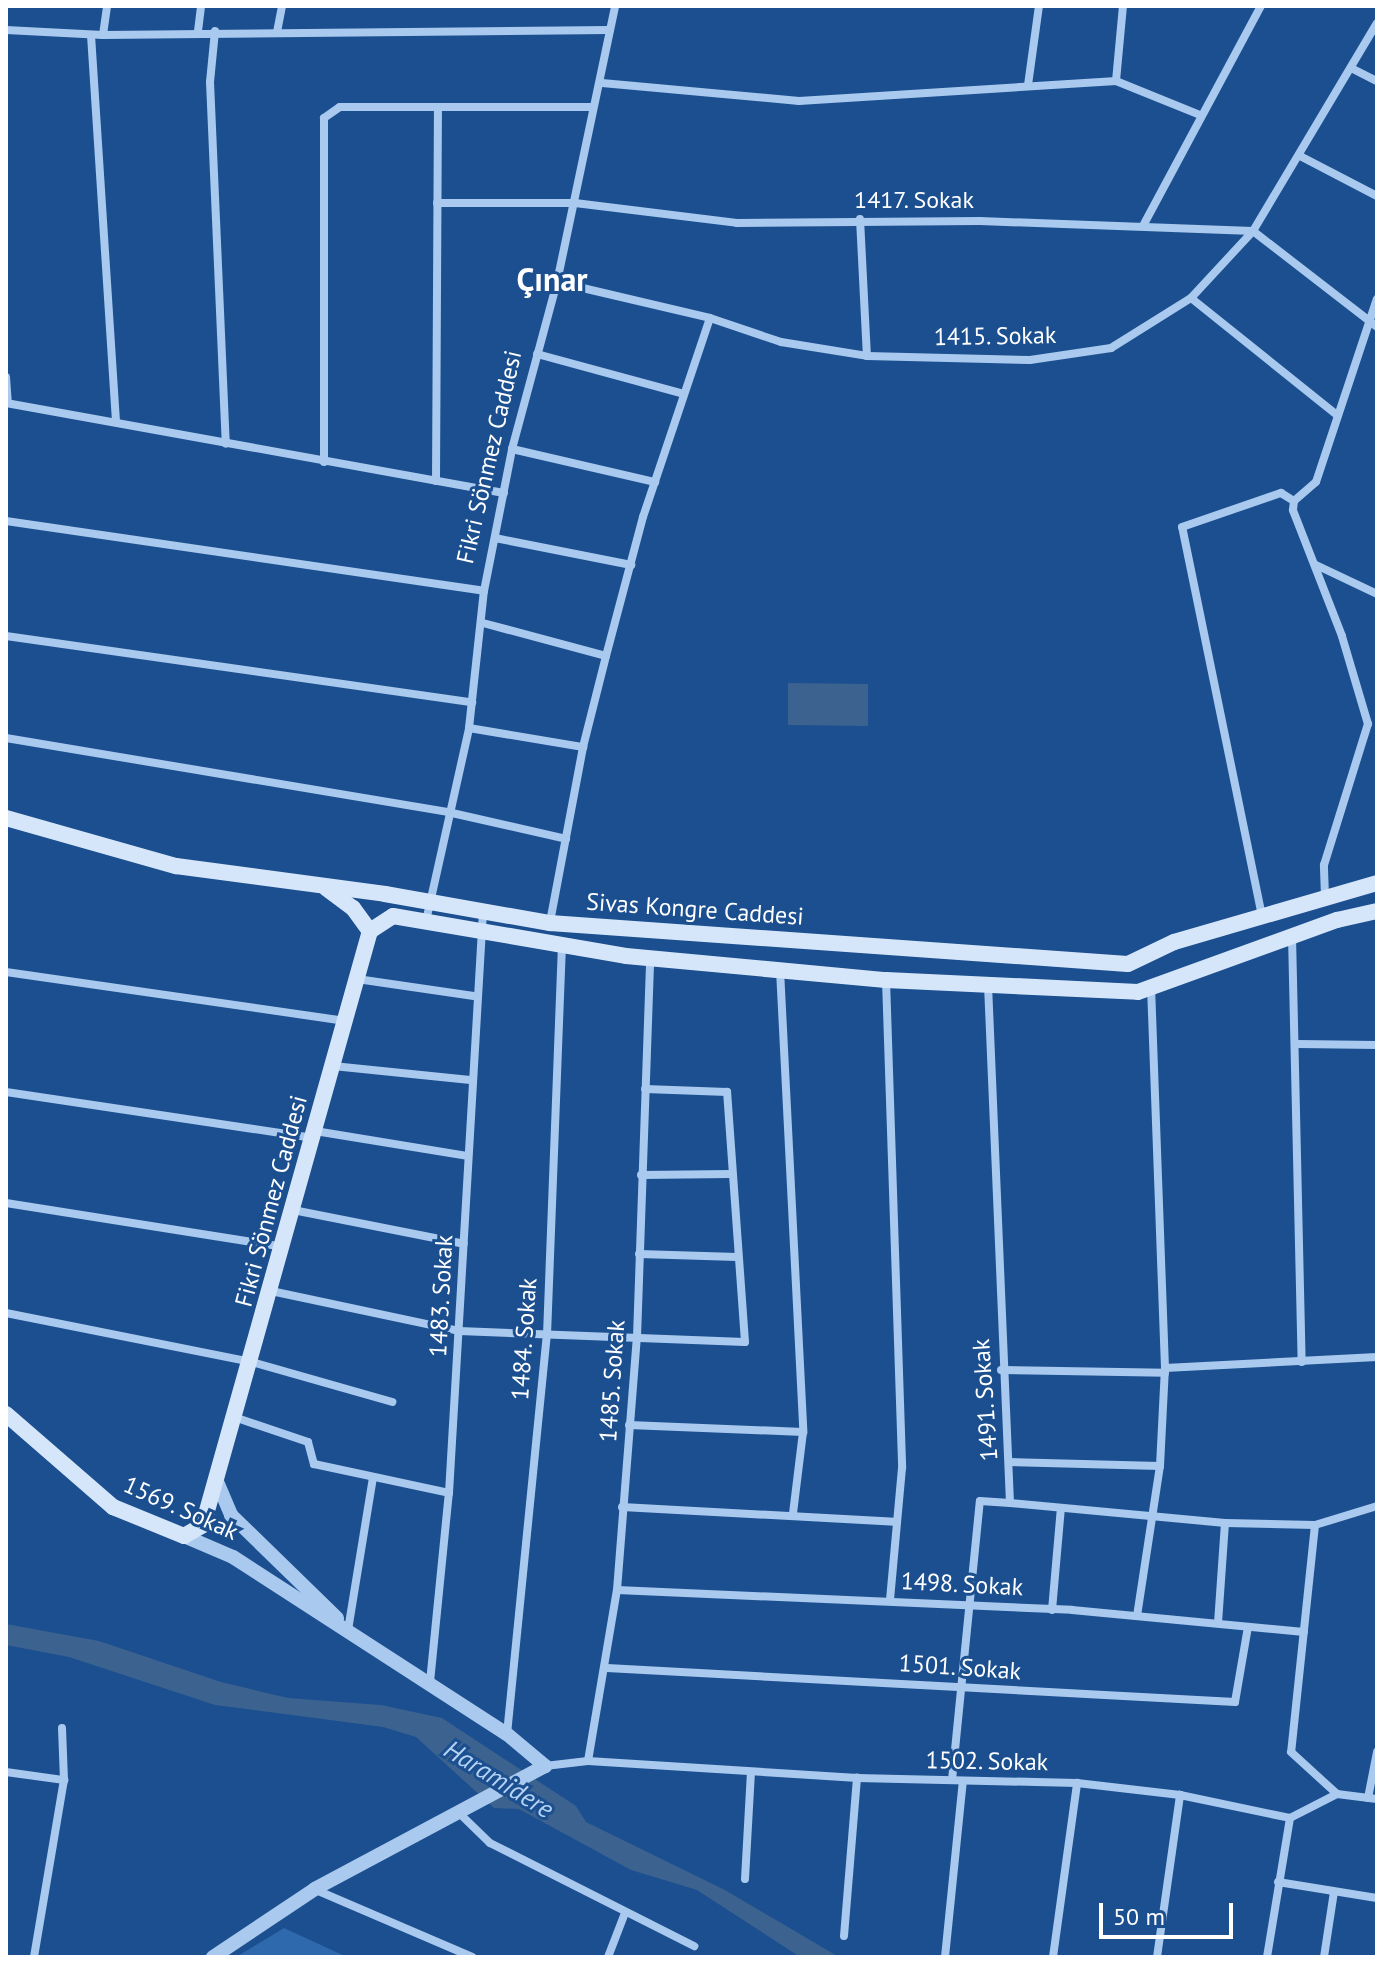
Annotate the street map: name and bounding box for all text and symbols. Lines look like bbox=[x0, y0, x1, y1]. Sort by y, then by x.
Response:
street label: 1417. Sokak bbox=[853, 186, 975, 214]
district label: Çınar bbox=[516, 260, 588, 298]
street label: 1415. Sokak bbox=[933, 321, 1057, 351]
street label: Fikri Sönmez Caddesi bbox=[450, 347, 528, 567]
street label: Sivas Kongre Caddesi bbox=[585, 887, 805, 931]
street label: Fikri Sönmez Caddesi bbox=[229, 1092, 313, 1310]
street label: 1483. Sokak bbox=[423, 1233, 459, 1359]
street label: 1484. Sokak bbox=[505, 1276, 543, 1402]
street label: 1485. Sokak bbox=[593, 1318, 631, 1444]
street label: 1491. Sokak bbox=[966, 1337, 1004, 1463]
street label: 1569. Sokak bbox=[118, 1470, 244, 1546]
street label: 1498. Sokak bbox=[899, 1566, 1025, 1602]
street label: 1501. Sokak bbox=[897, 1648, 1023, 1686]
water label: Haramidere bbox=[439, 1733, 559, 1825]
street label: 1502. Sokak bbox=[925, 1746, 1049, 1776]
scale bar bbox=[1103, 1887, 1237, 1937]
text: 50 m bbox=[1113, 1901, 1165, 1932]

